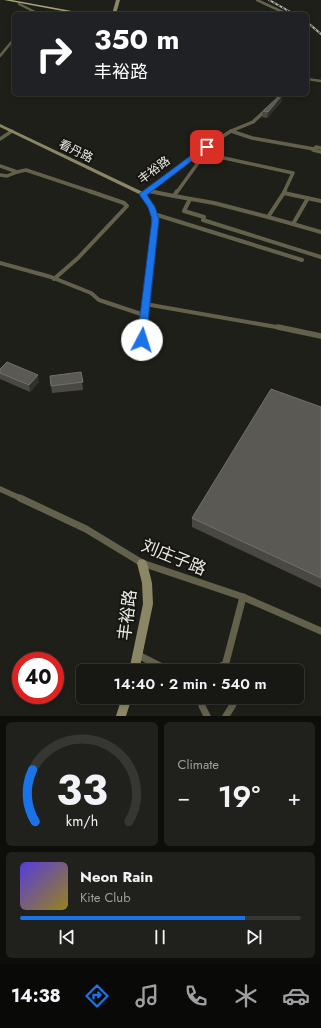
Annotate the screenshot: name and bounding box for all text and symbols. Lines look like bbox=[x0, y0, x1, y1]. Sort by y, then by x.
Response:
text: 350 m bbox=[94, 19, 179, 60]
icon: right bbox=[28, 28, 80, 80]
text: 丰裕路 bbox=[94, 59, 148, 85]
pin bbox=[190, 130, 224, 164]
street label: 看丹路 bbox=[56, 135, 96, 167]
icon: arrive bbox=[196, 136, 218, 158]
street label: 丰裕路 bbox=[134, 152, 174, 188]
position arrow bbox=[121, 319, 163, 361]
street label: 刘庄子路 bbox=[138, 533, 210, 581]
street label: 丰裕路 bbox=[112, 588, 142, 642]
speed limit sign: 40 bbox=[12, 652, 64, 704]
text: 14:40 · 2 min · 540 m bbox=[113, 673, 267, 695]
text: Climate bbox=[178, 755, 219, 774]
text: 33 bbox=[56, 760, 108, 821]
text: 19° bbox=[218, 775, 260, 818]
text: − bbox=[178, 781, 190, 813]
text: + bbox=[287, 781, 301, 813]
text: km/h bbox=[66, 811, 98, 831]
text: Neon Rain bbox=[80, 866, 153, 888]
text: Kite Club bbox=[80, 888, 131, 907]
icon: previous bbox=[56, 926, 78, 948]
icon: pause bbox=[149, 926, 171, 948]
icon: next bbox=[243, 926, 265, 948]
icon: directions bbox=[83, 982, 111, 1010]
icon: music bbox=[133, 982, 161, 1010]
icon: phone bbox=[182, 982, 210, 1010]
icon: climate bbox=[232, 982, 260, 1010]
icon: car bbox=[282, 982, 310, 1010]
text: 14:38 bbox=[11, 983, 61, 1009]

